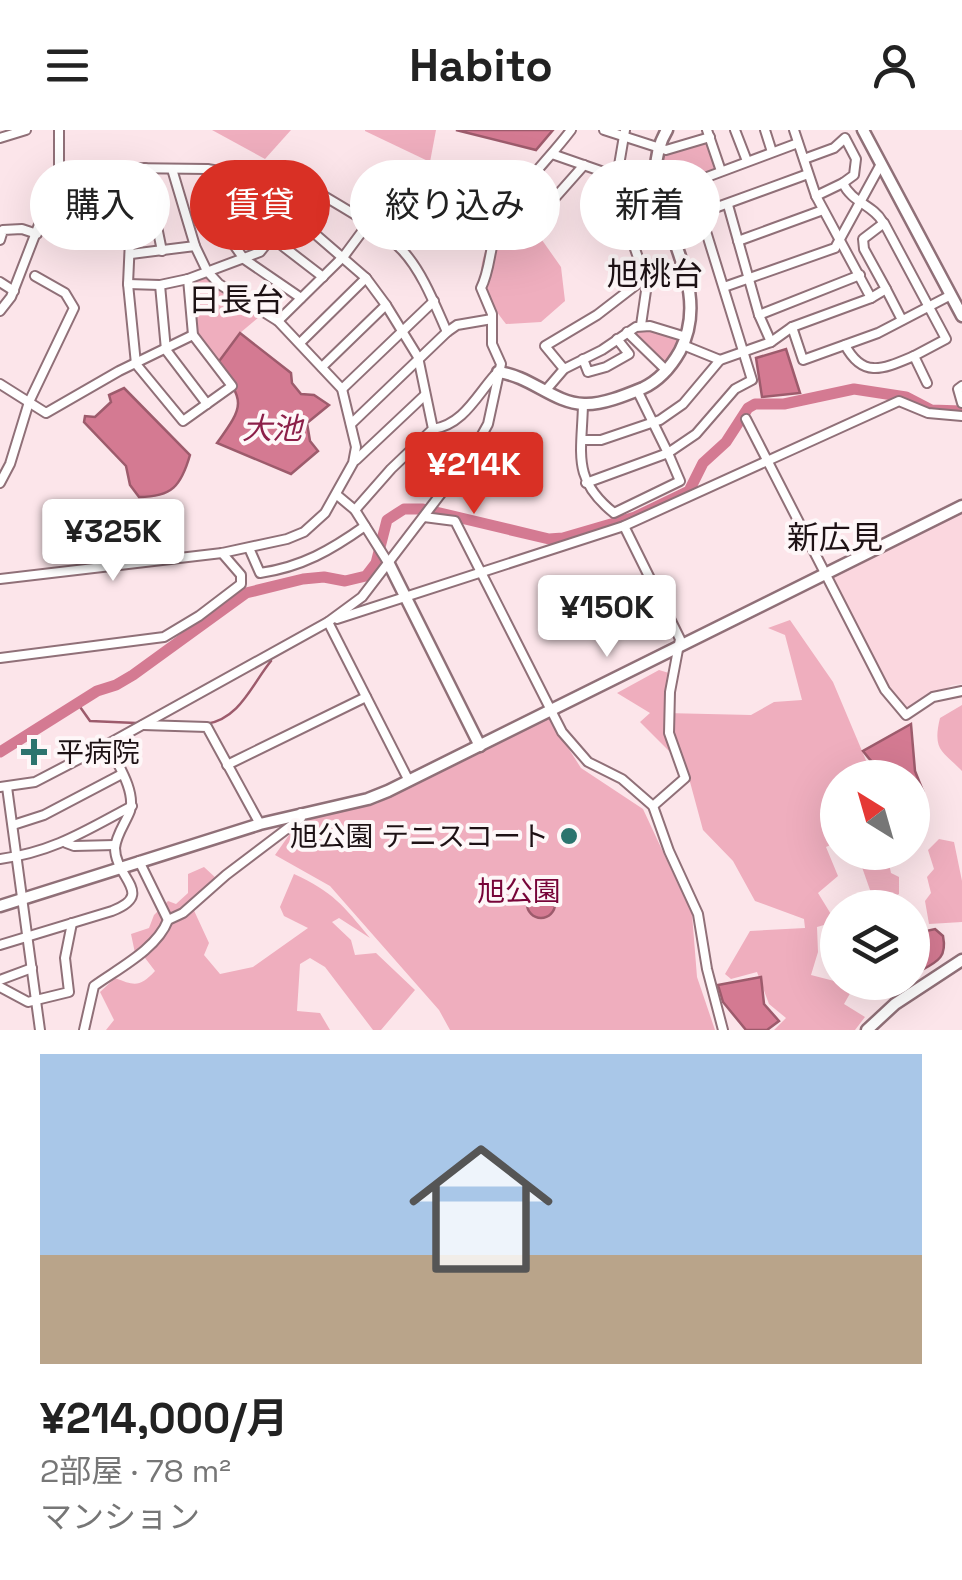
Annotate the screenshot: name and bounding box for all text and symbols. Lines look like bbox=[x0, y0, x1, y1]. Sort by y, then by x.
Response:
text: Habito bbox=[409, 37, 553, 94]
icon: menu bbox=[40, 38, 95, 93]
icon: person bbox=[867, 38, 922, 93]
chip: 購入 bbox=[30, 160, 170, 250]
chip: 賃貸 bbox=[190, 160, 330, 250]
chip: 絞り込み bbox=[350, 160, 560, 250]
chip: 新着 bbox=[580, 160, 720, 250]
district label: 旭桃台 bbox=[607, 254, 703, 294]
district label: 日長台 bbox=[188, 280, 284, 320]
water label: 大池 bbox=[242, 409, 305, 448]
pin: ¥214K bbox=[404, 432, 544, 517]
text: ¥214K bbox=[427, 444, 521, 484]
pin: ¥325K bbox=[43, 499, 183, 584]
text: ¥325K bbox=[64, 511, 162, 551]
district label: 新広見 bbox=[787, 518, 883, 558]
pin: ¥150K bbox=[537, 575, 677, 660]
text: ¥150K bbox=[560, 587, 654, 627]
place label: 平病院 bbox=[56, 734, 140, 770]
marker: 平病院 bbox=[21, 739, 47, 765]
north arrow bbox=[820, 760, 930, 870]
map controls bbox=[820, 760, 930, 1000]
place label: 旭公園 テニスコート bbox=[290, 818, 549, 854]
marker: 旭公園 テニスコート bbox=[558, 825, 580, 847]
park label: 旭公園 bbox=[477, 873, 561, 909]
button: layers bbox=[820, 890, 930, 1000]
icon: home bbox=[391, 1119, 571, 1299]
text: ¥214,000/月 bbox=[40, 1392, 288, 1445]
text: 2部屋 · 78 m² bbox=[40, 1451, 231, 1491]
text: マンション bbox=[40, 1497, 200, 1537]

